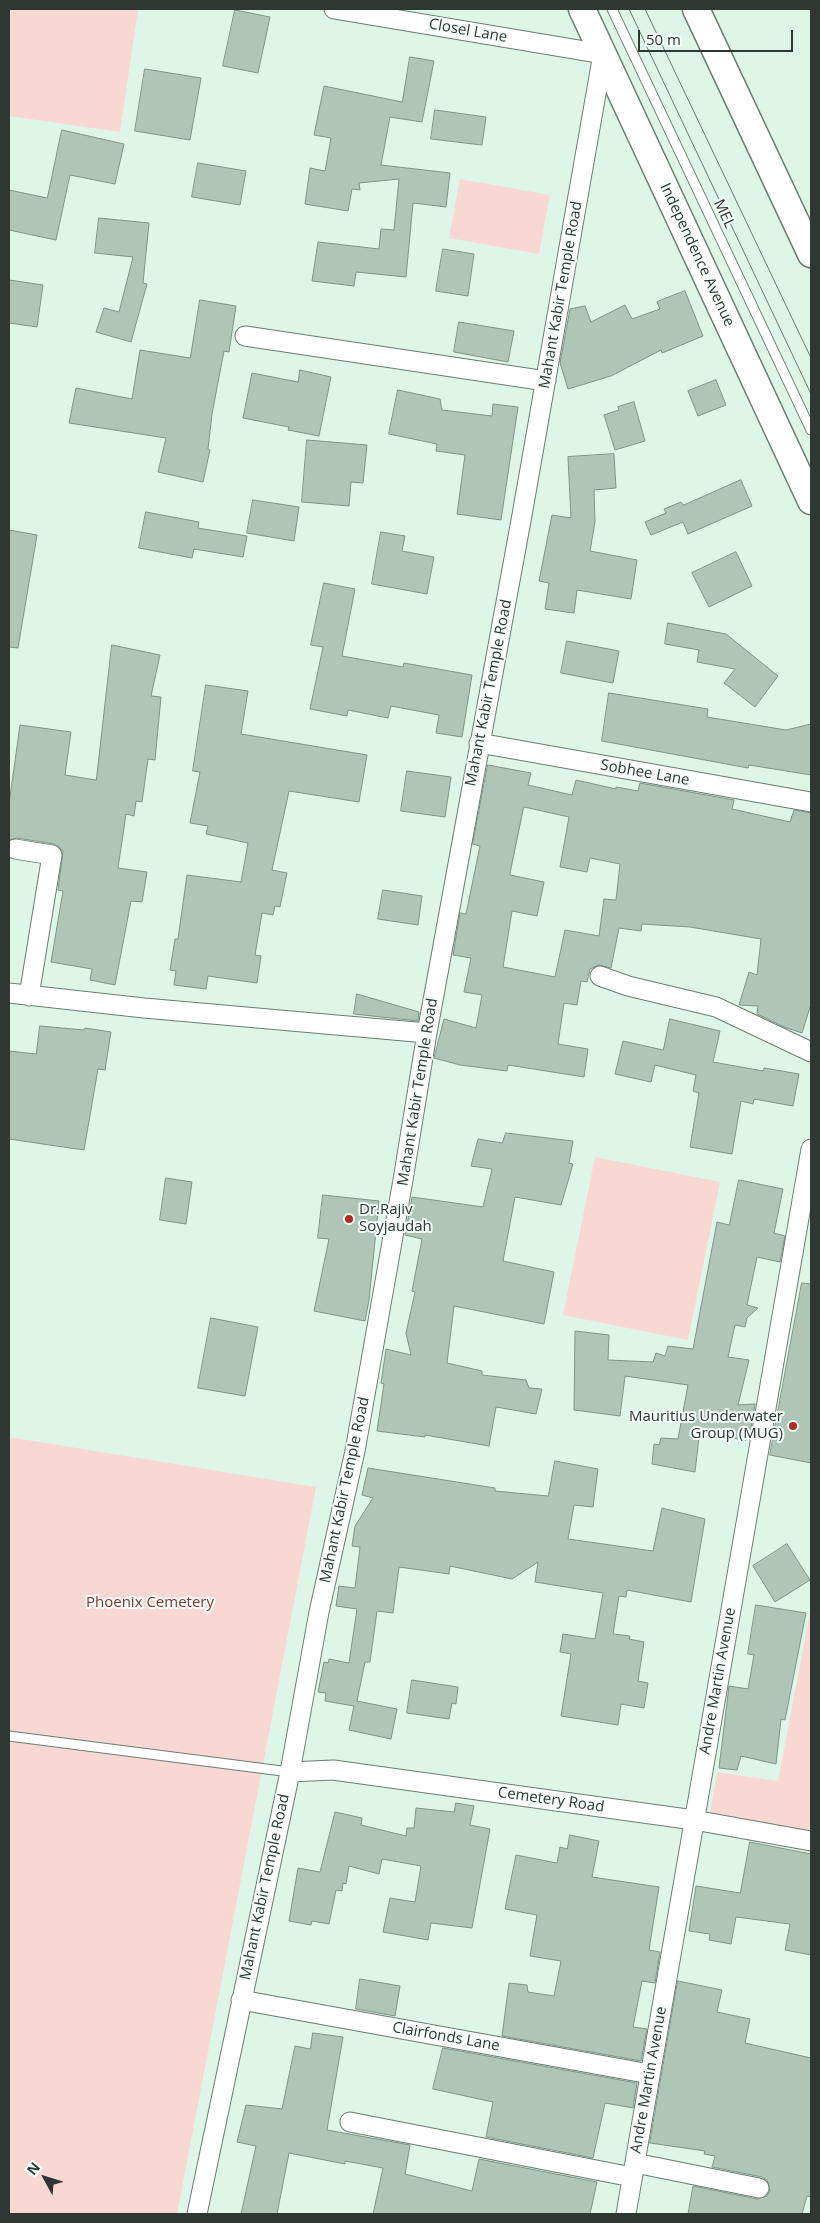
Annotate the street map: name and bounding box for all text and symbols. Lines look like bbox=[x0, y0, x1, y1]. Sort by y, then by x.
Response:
street label: Closel Lane bbox=[427, 15, 509, 47]
scale bar bbox=[640, 20, 795, 52]
text: 50 m bbox=[646, 29, 681, 49]
street label: Independence Avenue bbox=[656, 180, 738, 330]
street label: MEL bbox=[710, 197, 738, 231]
street label: Mahant Kabir Temple Road bbox=[536, 200, 586, 390]
street label: Mahant Kabir Temple Road bbox=[462, 598, 516, 788]
street label: Sobhee Lane bbox=[599, 756, 691, 790]
street label: Mahant Kabir Temple Road bbox=[394, 997, 442, 1187]
place label: Dr.Rajiv Soyjaudah bbox=[359, 1201, 432, 1236]
marker: Dr.Rajiv Soyjaudah bbox=[343, 1213, 355, 1225]
street label: Mahant Kabir Temple Road bbox=[316, 1395, 374, 1585]
place label: Mauritius Underwater Group (MUG) bbox=[629, 1408, 783, 1443]
marker: Mauritius Underwater Group (MUG) bbox=[787, 1420, 799, 1432]
park label: Phoenix Cemetery bbox=[86, 1594, 214, 1612]
street label: Andre Martin Avenue bbox=[696, 1606, 740, 1756]
street label: Cemetery Road bbox=[497, 1784, 605, 1816]
street label: Mahant Kabir Temple Road bbox=[236, 1792, 294, 1982]
street label: Andre Martin Avenue bbox=[627, 2005, 671, 2155]
street label: Clairfonds Lane bbox=[391, 2019, 501, 2055]
north arrow bbox=[20, 2153, 70, 2203]
text: N bbox=[22, 2158, 44, 2179]

